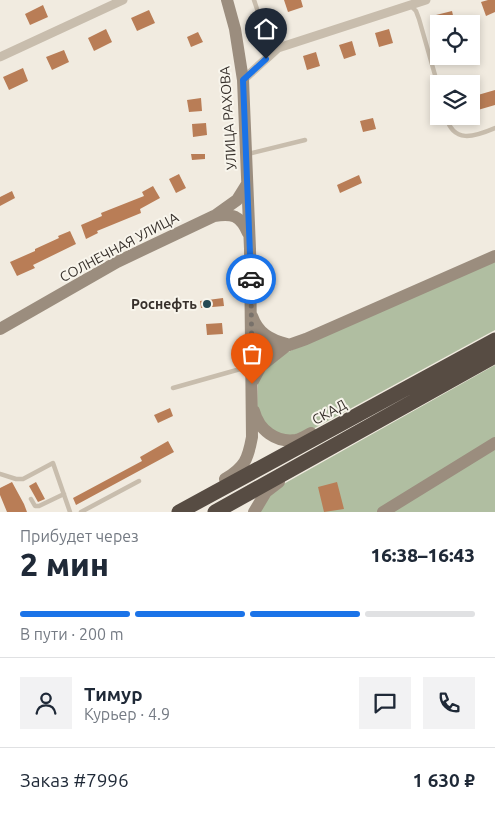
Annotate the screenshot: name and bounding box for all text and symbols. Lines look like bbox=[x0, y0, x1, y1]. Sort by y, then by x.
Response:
pin bbox=[245, 8, 287, 59]
icon: home bbox=[252, 15, 280, 43]
map controls bbox=[430, 15, 480, 125]
button: locate bbox=[430, 15, 480, 65]
street label: УЛИЦА РАХОВА bbox=[216, 66, 240, 170]
button: layers bbox=[430, 75, 480, 125]
street label: СОЛНЕЧНАЯ УЛИЦА bbox=[57, 209, 181, 285]
courier bbox=[226, 254, 276, 304]
icon: car bbox=[237, 265, 265, 293]
place label: Роснефть bbox=[131, 296, 197, 312]
marker: Роснефть bbox=[201, 298, 213, 310]
pin bbox=[231, 333, 273, 384]
icon: bag bbox=[238, 340, 266, 368]
street label: СКАД bbox=[309, 396, 349, 428]
text: Прибудет через bbox=[20, 527, 139, 545]
text: 16:38–16:43 bbox=[370, 544, 475, 566]
text: 2 мин bbox=[20, 546, 109, 582]
text: В пути · 200 m bbox=[20, 625, 123, 643]
button: person bbox=[20, 677, 72, 729]
button: chat bbox=[359, 677, 411, 729]
button: phone bbox=[423, 677, 475, 729]
text: Тимур bbox=[84, 683, 143, 705]
text: Курьер · 4.9 bbox=[84, 705, 170, 723]
text: Заказ #7996 bbox=[20, 769, 129, 791]
text: 1 630 ₽ bbox=[412, 769, 475, 791]

